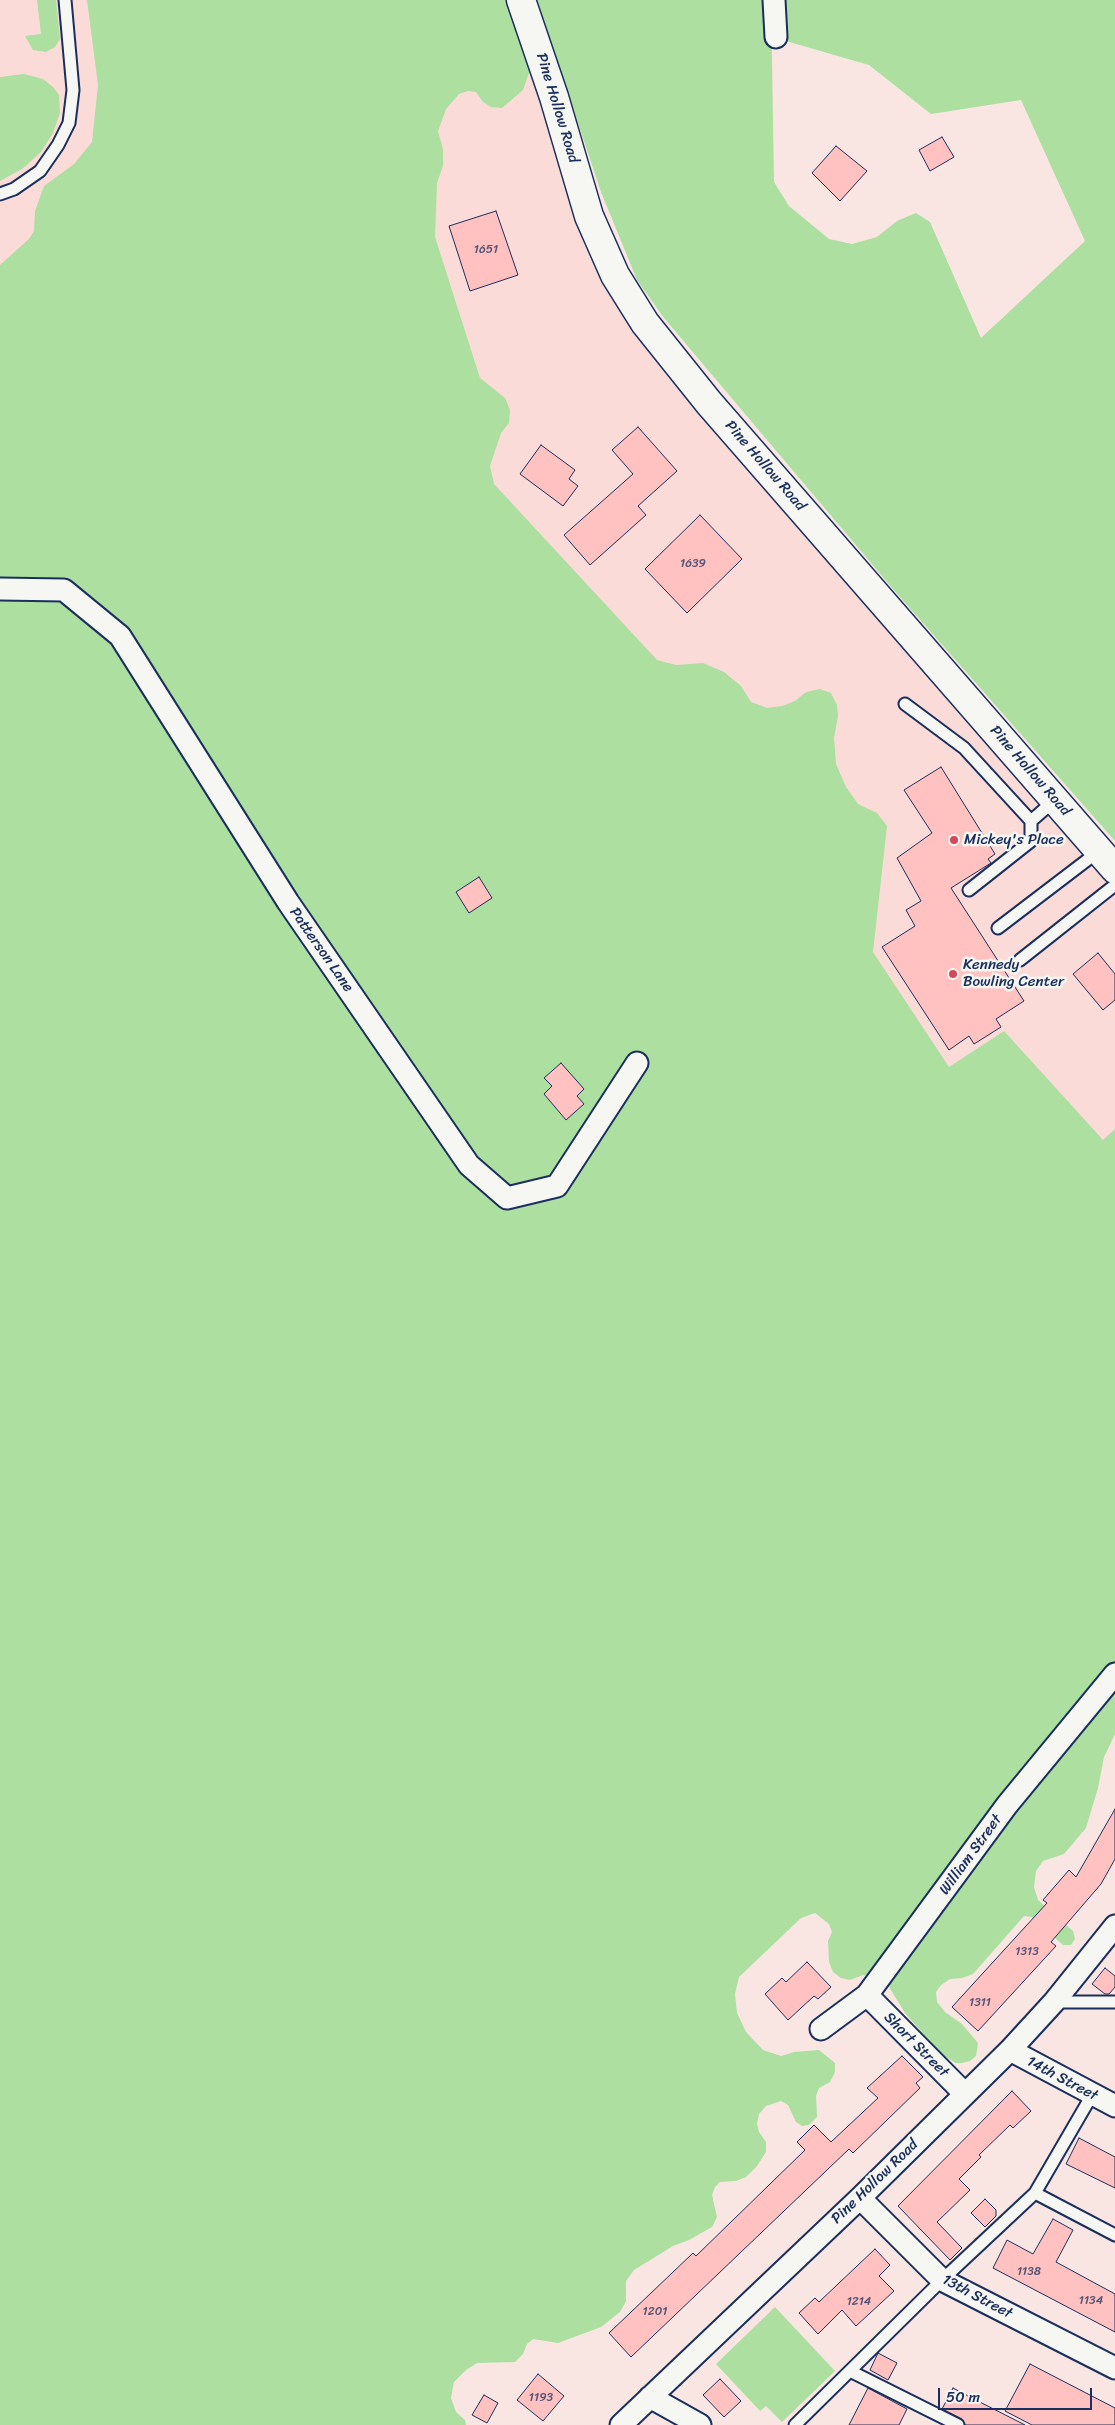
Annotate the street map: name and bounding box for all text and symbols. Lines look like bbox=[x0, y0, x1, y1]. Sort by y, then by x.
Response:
street label: Pine Hollow Road bbox=[532, 51, 582, 165]
house number: 1651 bbox=[474, 243, 498, 257]
street label: Pine Hollow Road bbox=[721, 417, 809, 515]
house number: 1639 bbox=[680, 557, 706, 571]
street label: Pine Hollow Road bbox=[986, 722, 1074, 820]
place label: Mickey's Place bbox=[964, 831, 1064, 849]
marker: Mickey's Place bbox=[948, 834, 960, 846]
street label: Patterson Lane bbox=[285, 904, 357, 996]
place label: Kennedy Bowling Center bbox=[963, 956, 1064, 991]
marker: Kennedy Bowling Center bbox=[947, 968, 959, 980]
street label: William Street bbox=[936, 1811, 1006, 1899]
house number: 1313 bbox=[1015, 1945, 1039, 1959]
house number: 1311 bbox=[969, 1996, 991, 2010]
street label: Short Street bbox=[880, 2009, 952, 2081]
street label: 14th Street bbox=[1023, 2053, 1101, 2105]
street label: Pine Hollow Road bbox=[828, 2136, 922, 2228]
house number: 1138 bbox=[1017, 2265, 1041, 2279]
street label: 13th Street bbox=[939, 2271, 1015, 2323]
house number: 1134 bbox=[1079, 2294, 1103, 2308]
house number: 1214 bbox=[847, 2295, 871, 2309]
house number: 1201 bbox=[643, 2305, 667, 2319]
scale bar bbox=[940, 2378, 1094, 2410]
text: 50 m bbox=[946, 2384, 980, 2410]
house number: 1193 bbox=[529, 2391, 553, 2405]

